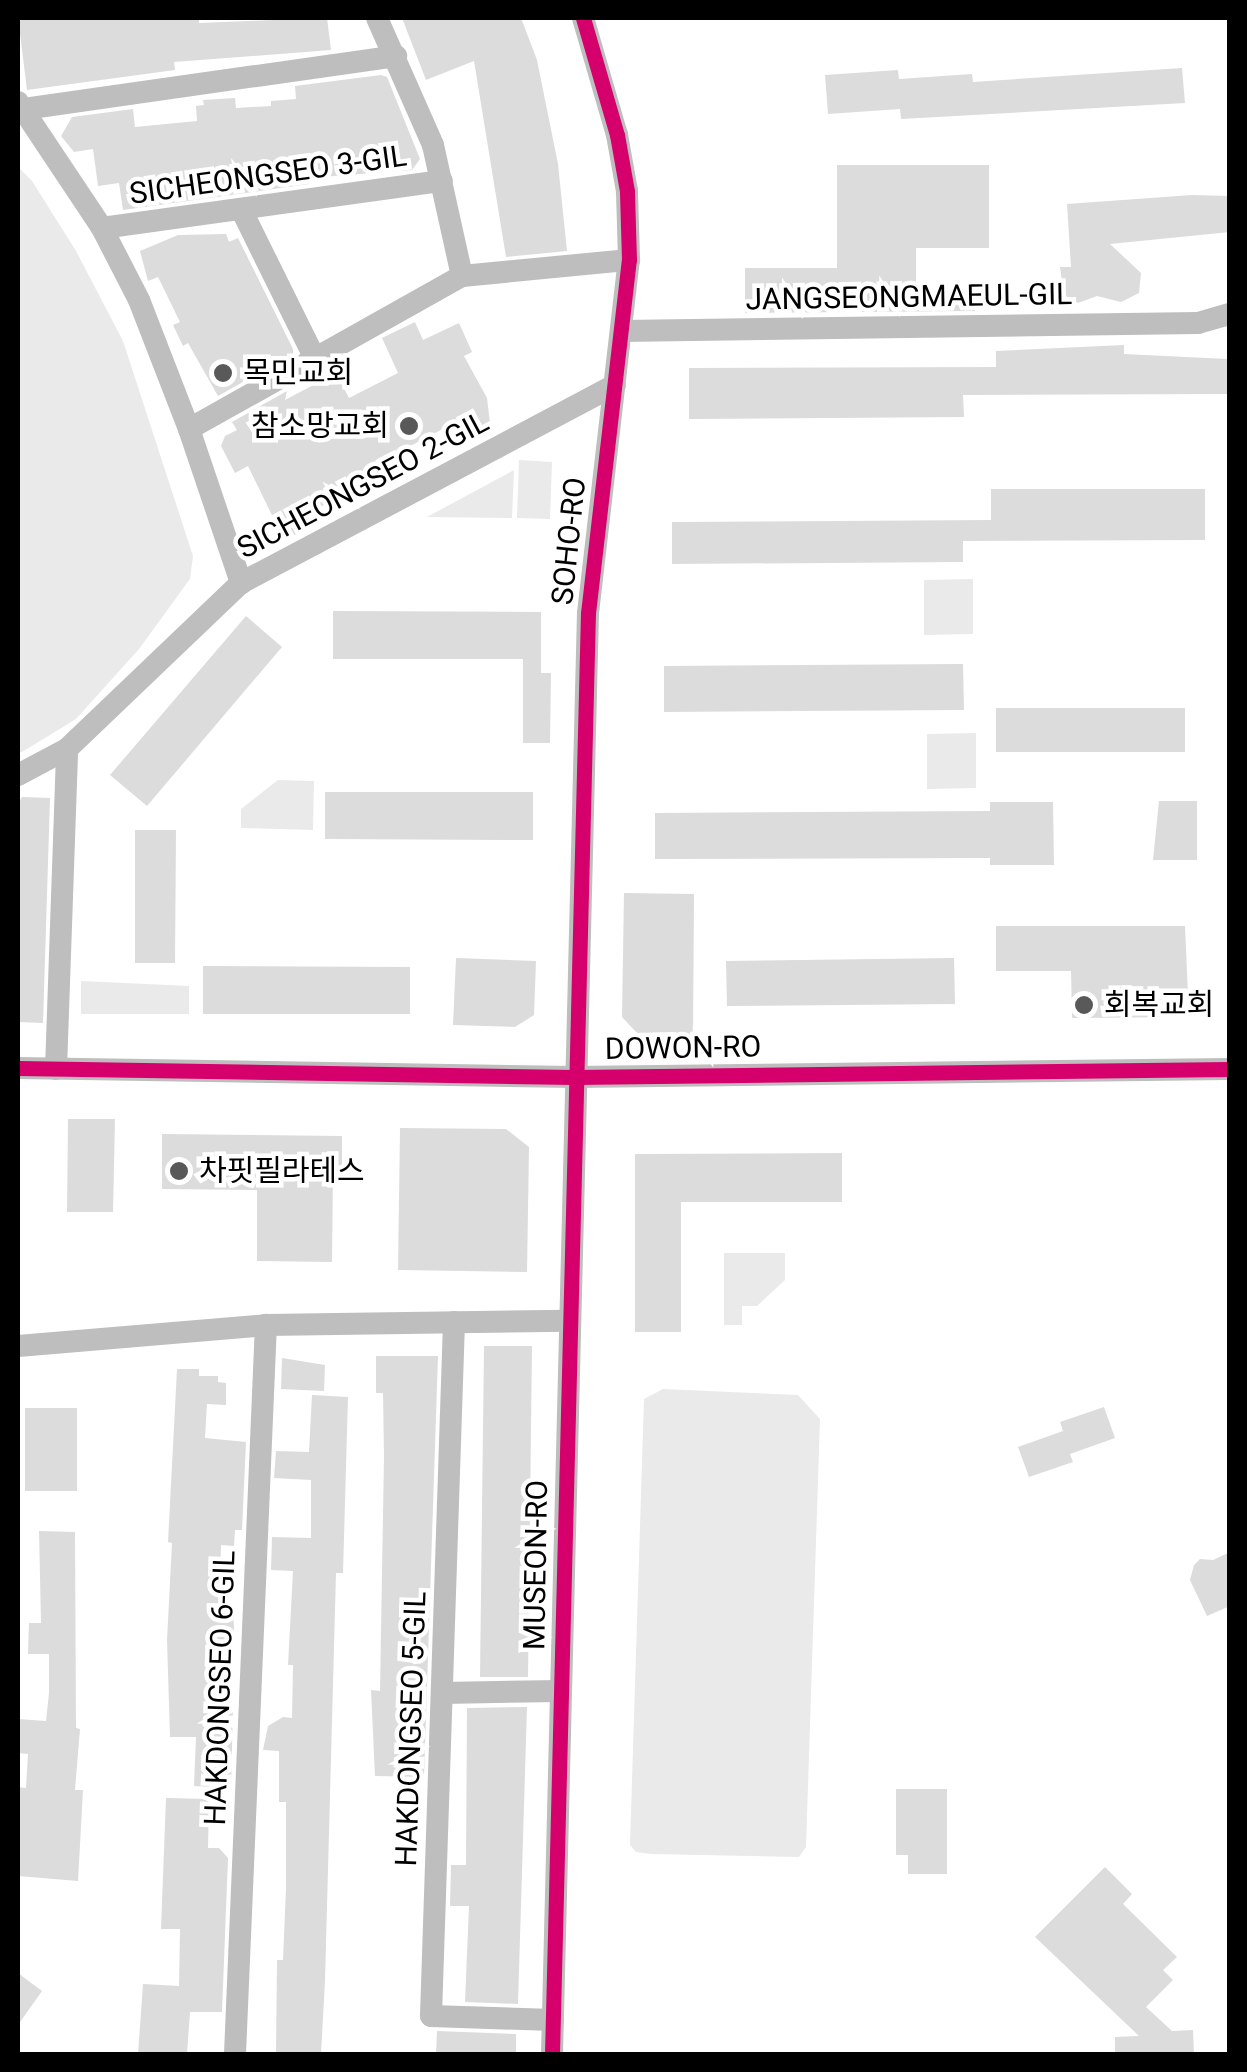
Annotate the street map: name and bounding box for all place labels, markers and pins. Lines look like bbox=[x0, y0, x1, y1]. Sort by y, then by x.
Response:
place label: 목민교회 bbox=[243, 355, 353, 391]
marker: 목민교회 bbox=[212, 362, 234, 384]
place label: 참소망교회 bbox=[251, 408, 389, 444]
marker: 참소망교회 bbox=[398, 415, 420, 437]
place label: 회복교회 bbox=[1104, 987, 1214, 1023]
marker: 회복교회 bbox=[1073, 994, 1095, 1016]
place label: 차핏필라테스 bbox=[199, 1153, 365, 1189]
marker: 차핏필라테스 bbox=[168, 1160, 190, 1182]

